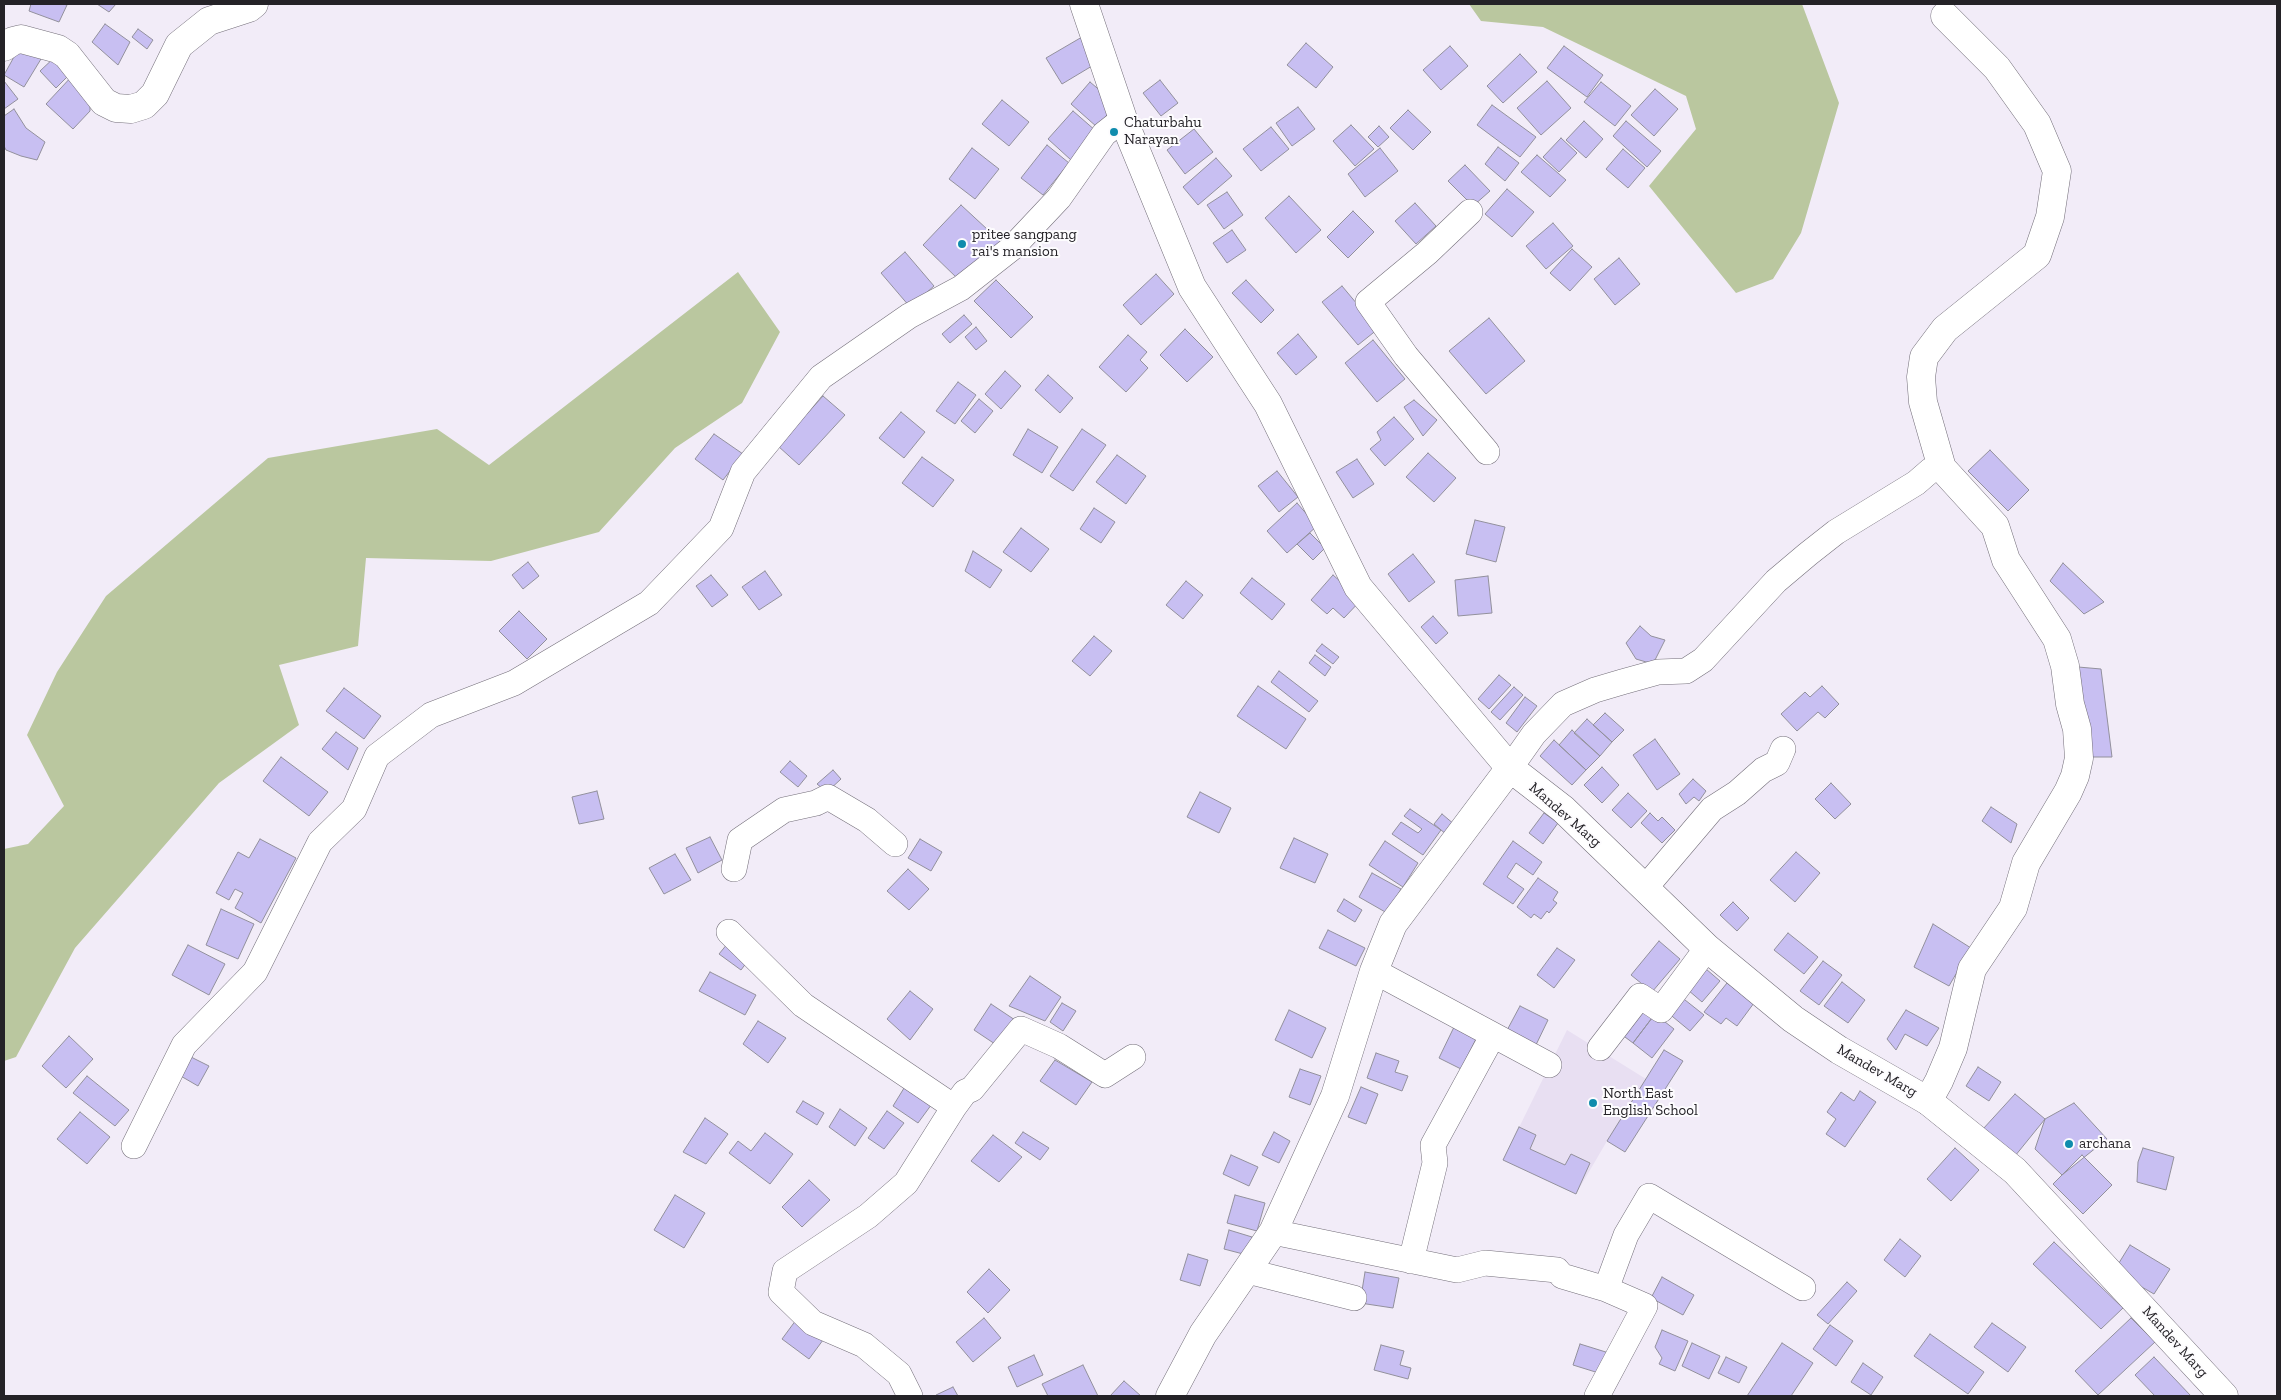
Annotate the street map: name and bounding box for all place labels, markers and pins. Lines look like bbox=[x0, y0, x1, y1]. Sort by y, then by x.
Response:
place label: Chaturbahu Narayan bbox=[1124, 114, 1202, 149]
marker: Chaturbahu Narayan bbox=[1108, 126, 1120, 138]
place label: pritee sangpang rai's mansion bbox=[972, 226, 1077, 261]
marker: pritee sangpang rai's mansion bbox=[956, 238, 968, 250]
place label: North East English School bbox=[1603, 1085, 1698, 1120]
marker: North East English School bbox=[1587, 1097, 1599, 1109]
place label: archana bbox=[2079, 1135, 2131, 1153]
marker: archana bbox=[2063, 1138, 2075, 1150]

